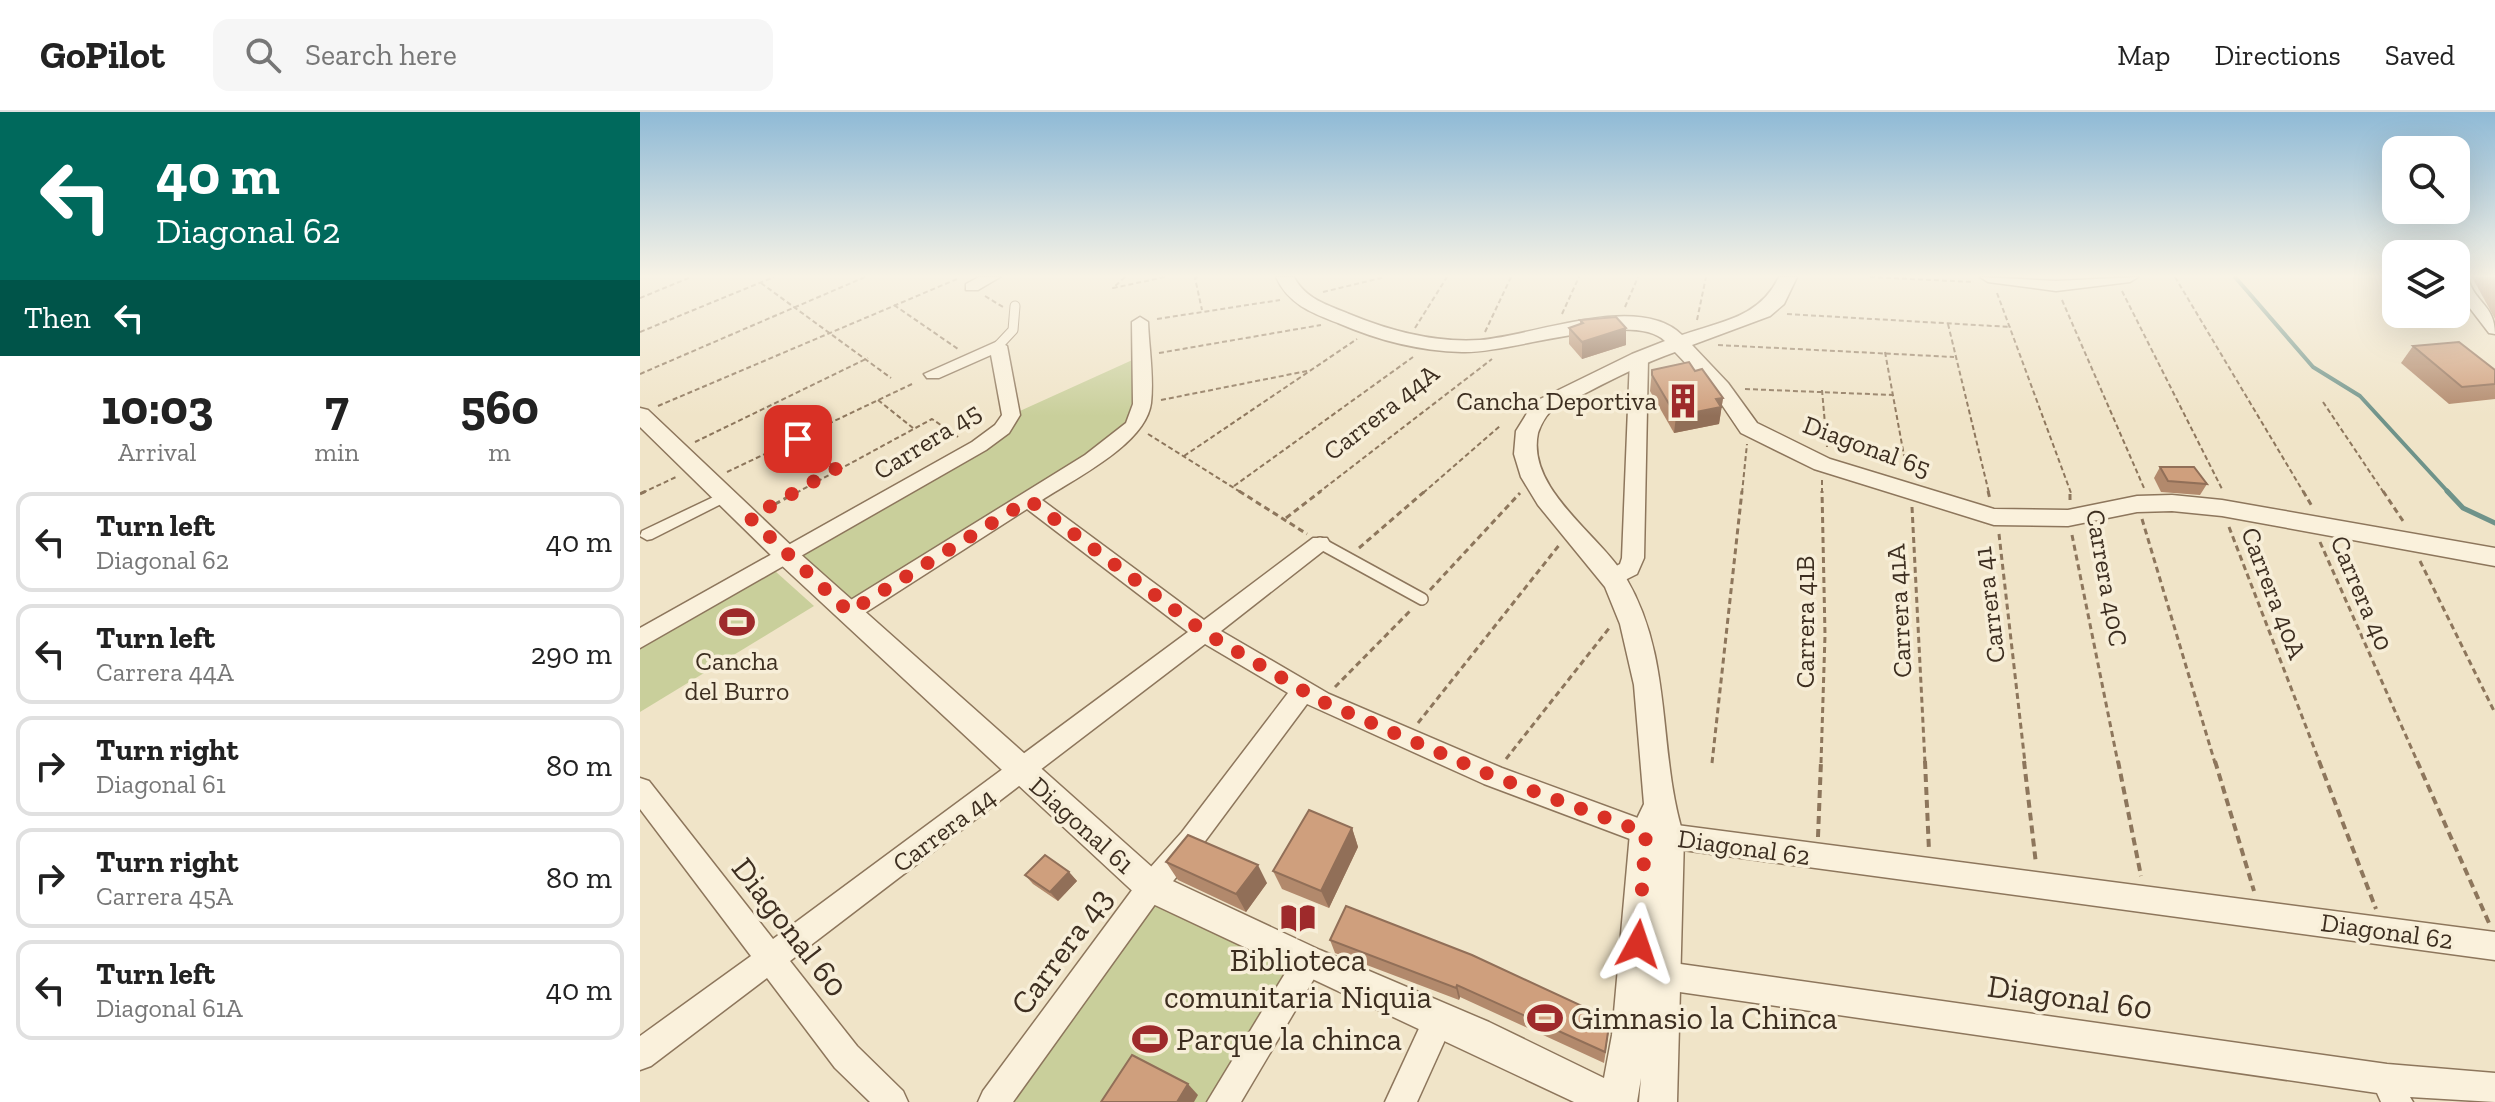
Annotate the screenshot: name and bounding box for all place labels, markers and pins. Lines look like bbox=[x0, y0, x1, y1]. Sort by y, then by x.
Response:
building icon: Cancha Deportiva bbox=[1664, 382, 1702, 420]
place label: Cancha Deportiva bbox=[1456, 385, 1657, 417]
pin bbox=[764, 405, 832, 473]
sports icon: Cancha del Burro bbox=[718, 603, 756, 641]
place label: Cancha del Burro bbox=[685, 645, 789, 707]
library icon: Biblioteca comunitaria Niquia bbox=[1279, 899, 1317, 937]
place label: Biblioteca comunitaria Niquia bbox=[1164, 941, 1432, 1016]
sports icon: Gimnasio la Chinca bbox=[1526, 999, 1564, 1037]
place label: Gimnasio la Chinca bbox=[1571, 999, 1838, 1037]
sports icon: Parque la chinca bbox=[1131, 1020, 1169, 1058]
place label: Parque la chinca bbox=[1176, 1020, 1402, 1058]

